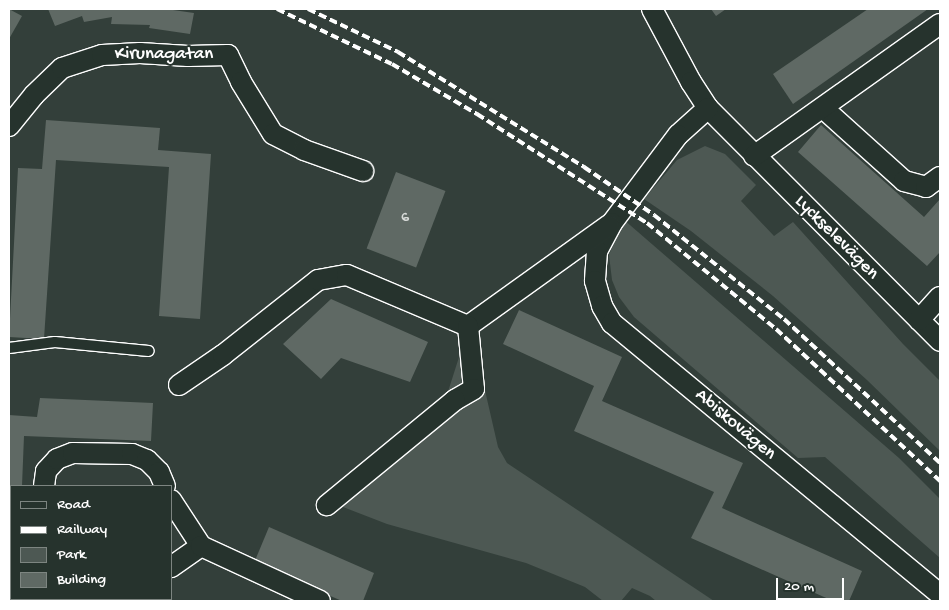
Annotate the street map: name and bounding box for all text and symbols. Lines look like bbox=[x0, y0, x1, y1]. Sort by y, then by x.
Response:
street label: Kirunagatan bbox=[115, 44, 213, 66]
street label: Lyckselevägen bbox=[789, 191, 883, 285]
house number: 6 bbox=[401, 209, 409, 229]
street label: Abiskovägen bbox=[690, 384, 780, 466]
legend bbox=[10, 485, 172, 600]
text: Road bbox=[57, 496, 90, 514]
text: Railway bbox=[57, 521, 107, 539]
text: Park bbox=[57, 546, 86, 564]
scale bar bbox=[779, 568, 846, 600]
text: Building bbox=[57, 571, 106, 589]
text: 20 m bbox=[784, 578, 814, 596]

